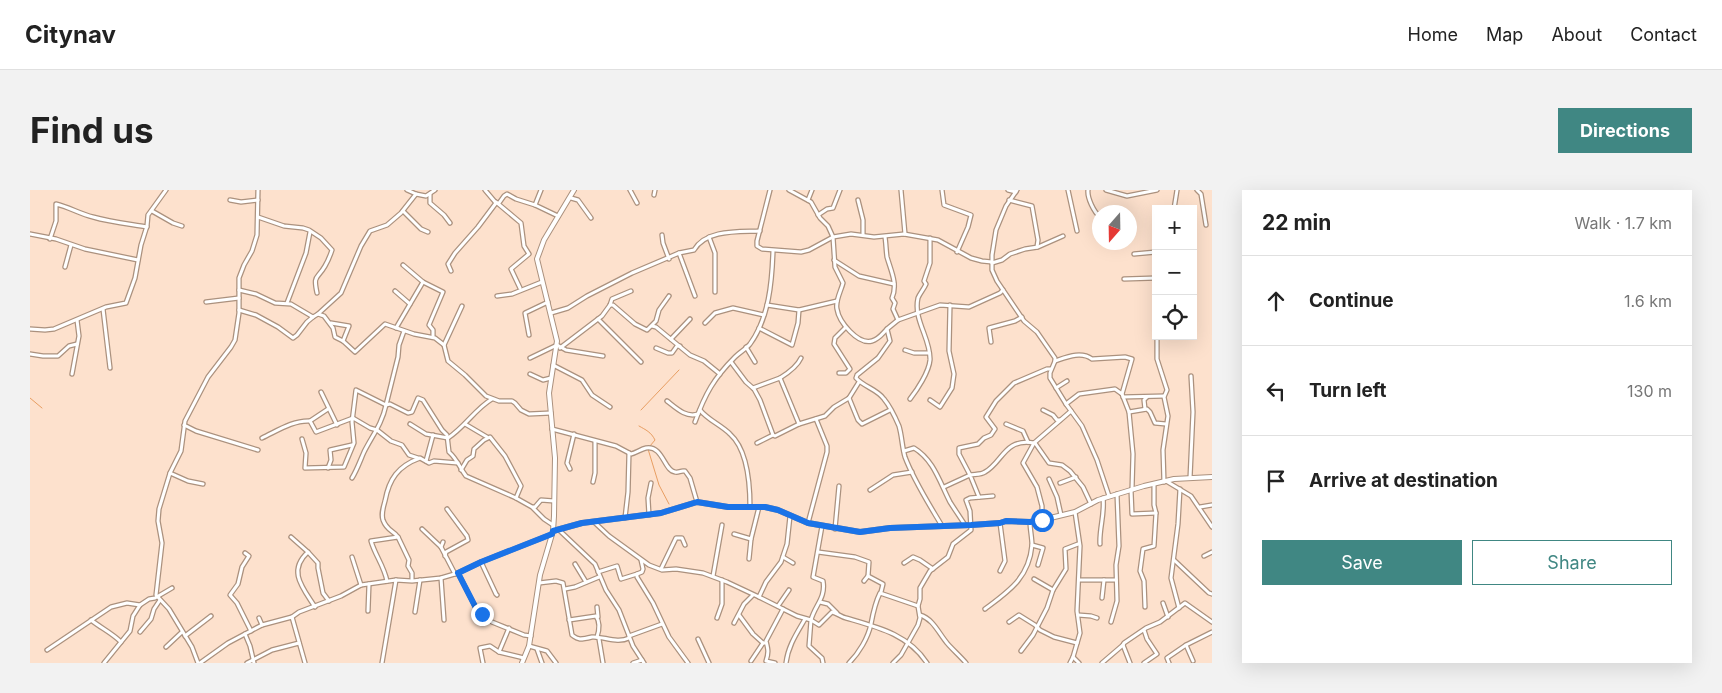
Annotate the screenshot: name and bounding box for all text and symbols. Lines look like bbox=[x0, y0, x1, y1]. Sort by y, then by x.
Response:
text: Citynav bbox=[25, 20, 116, 49]
text: Home bbox=[1408, 24, 1458, 45]
text: Map bbox=[1486, 24, 1523, 45]
text: About bbox=[1551, 24, 1602, 45]
text: Contact bbox=[1630, 24, 1697, 45]
button: Directions bbox=[1558, 108, 1692, 153]
text: Find us bbox=[30, 109, 154, 151]
north arrow bbox=[1092, 205, 1137, 250]
map controls bbox=[1152, 205, 1197, 340]
button: + bbox=[1152, 205, 1197, 250]
text: 22 min bbox=[1262, 210, 1331, 235]
text: Walk · 1.7 km bbox=[1575, 213, 1672, 233]
button: − bbox=[1152, 250, 1197, 295]
icon: ahead bbox=[1262, 287, 1290, 315]
text: Continue bbox=[1309, 289, 1394, 312]
text: 1.6 km bbox=[1624, 291, 1672, 311]
button: locate bbox=[1152, 295, 1197, 340]
icon: left bbox=[1262, 377, 1290, 405]
text: Turn left bbox=[1309, 379, 1387, 402]
text: 130 m bbox=[1627, 381, 1672, 401]
icon: arrive bbox=[1262, 467, 1290, 495]
text: Arrive at destination bbox=[1309, 469, 1498, 492]
route start bbox=[1031, 509, 1054, 532]
button: Save bbox=[1262, 540, 1462, 585]
button: Share bbox=[1472, 540, 1672, 585]
route end bbox=[471, 603, 494, 626]

